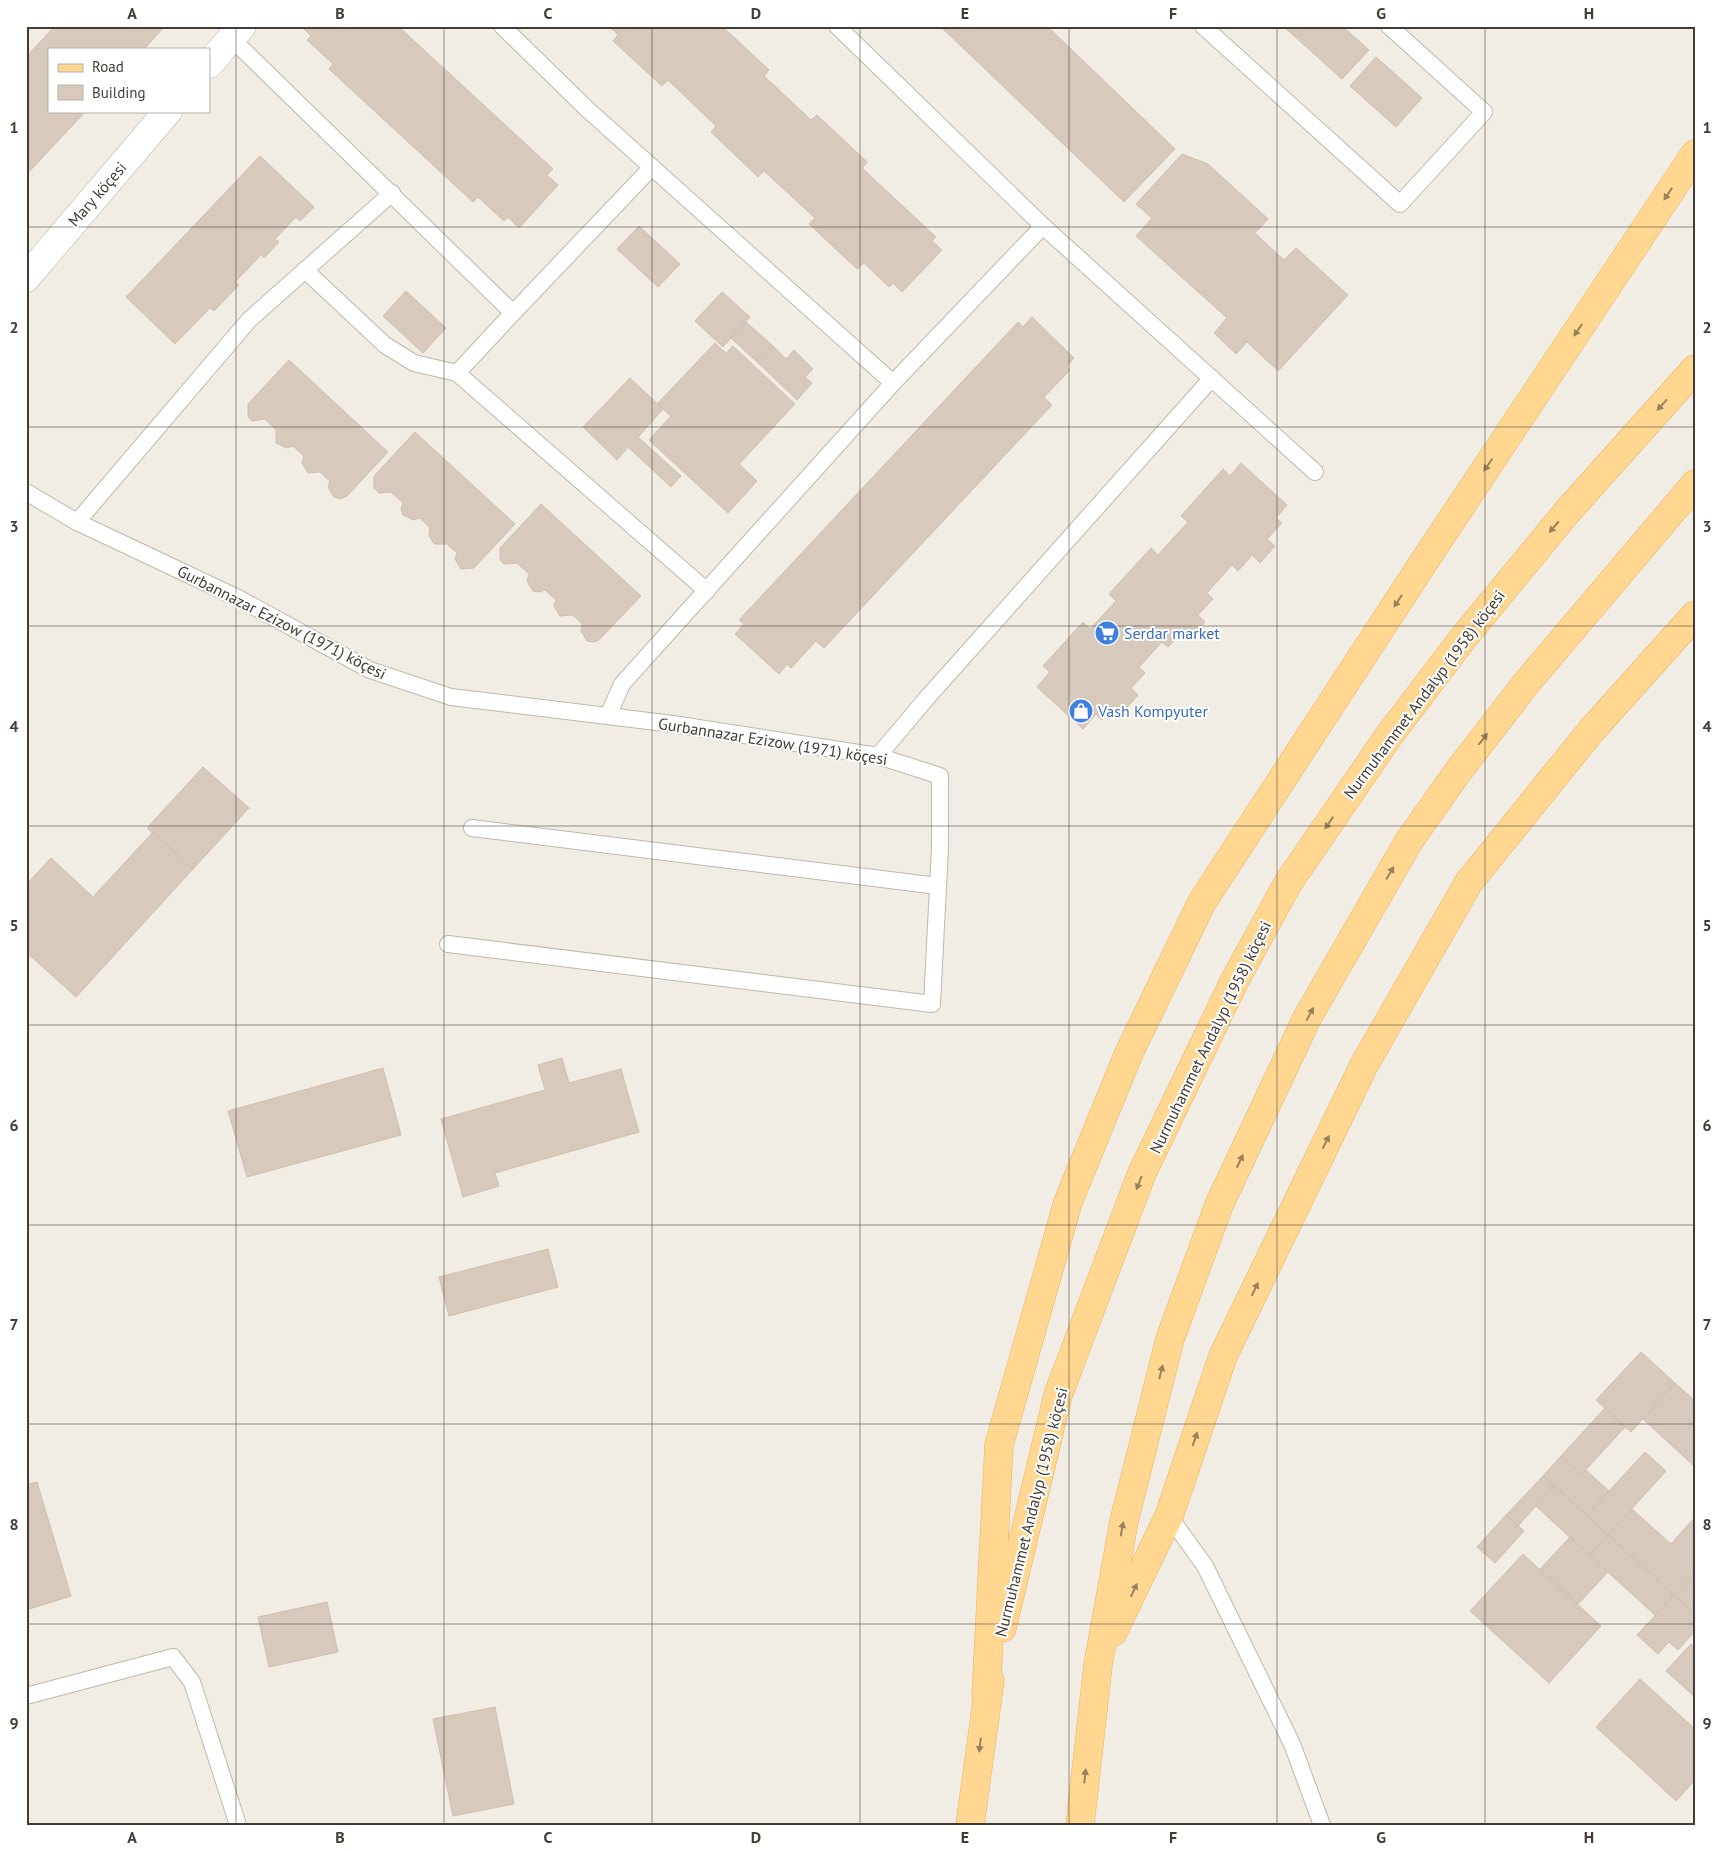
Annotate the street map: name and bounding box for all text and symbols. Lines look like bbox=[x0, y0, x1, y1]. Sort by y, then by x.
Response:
text: A bbox=[127, 3, 137, 23]
text: B bbox=[335, 3, 345, 23]
text: C bbox=[544, 3, 553, 23]
text: D bbox=[751, 3, 761, 23]
text: E bbox=[961, 3, 969, 23]
text: F bbox=[1169, 3, 1177, 23]
text: G bbox=[1376, 3, 1386, 23]
text: H bbox=[1584, 3, 1594, 23]
legend bbox=[48, 48, 210, 112]
text: Road bbox=[92, 57, 124, 76]
text: Building bbox=[92, 83, 146, 102]
text: 1 bbox=[9, 117, 19, 137]
text: 1 bbox=[1702, 117, 1712, 137]
street label: Mary köçesi bbox=[63, 158, 131, 230]
one-way arrow bbox=[1663, 188, 1673, 201]
text: 2 bbox=[9, 317, 19, 337]
text: 2 bbox=[1702, 317, 1712, 337]
one-way arrow bbox=[1573, 323, 1583, 336]
one-way arrow bbox=[1656, 399, 1668, 411]
one-way arrow bbox=[1483, 458, 1493, 472]
text: 3 bbox=[9, 516, 19, 536]
text: 3 bbox=[1702, 516, 1712, 536]
one-way arrow bbox=[1549, 520, 1560, 533]
street label: Gurbannazar Ezizow (1971) köçesi bbox=[174, 560, 390, 684]
street label: Nurmuhammet Andalyp (1958) köçesi bbox=[1339, 586, 1509, 802]
one-way arrow bbox=[1394, 594, 1403, 607]
supermarket icon: Serdar market bbox=[1094, 620, 1120, 646]
place label: Serdar market bbox=[1124, 623, 1220, 643]
shop icon: Vash Kompyuter bbox=[1068, 698, 1094, 724]
place label: Vash Kompyuter bbox=[1097, 701, 1208, 721]
street label: Gurbannazar Ezizow (1971) köçesi bbox=[657, 713, 889, 769]
text: 4 bbox=[9, 716, 19, 736]
text: 4 bbox=[1702, 716, 1712, 736]
one-way arrow bbox=[1477, 733, 1488, 746]
one-way arrow bbox=[1324, 816, 1333, 829]
one-way arrow bbox=[1386, 866, 1395, 879]
text: 5 bbox=[9, 915, 19, 935]
text: 5 bbox=[1702, 915, 1712, 935]
street label: Nurmuhammet Andalyp (1958) köçesi bbox=[1145, 917, 1275, 1157]
one-way arrow bbox=[1306, 1007, 1314, 1021]
text: 6 bbox=[9, 1115, 19, 1135]
text: 6 bbox=[1702, 1115, 1712, 1135]
one-way arrow bbox=[1322, 1135, 1330, 1150]
one-way arrow bbox=[1236, 1154, 1244, 1168]
one-way arrow bbox=[1135, 1175, 1142, 1190]
one-way arrow bbox=[1252, 1282, 1260, 1296]
text: 7 bbox=[9, 1314, 19, 1334]
text: 7 bbox=[1702, 1314, 1712, 1334]
one-way arrow bbox=[1158, 1364, 1166, 1379]
street label: Nurmuhammet Andalyp (1958) köçesi bbox=[990, 1385, 1072, 1639]
one-way arrow bbox=[1192, 1432, 1199, 1447]
text: 8 bbox=[9, 1514, 19, 1534]
text: 8 bbox=[1702, 1514, 1712, 1534]
one-way arrow bbox=[1119, 1521, 1127, 1537]
one-way arrow bbox=[1130, 1583, 1138, 1597]
text: 9 bbox=[9, 1713, 19, 1733]
text: 9 bbox=[1702, 1713, 1712, 1733]
one-way arrow bbox=[976, 1737, 984, 1753]
one-way arrow bbox=[1081, 1768, 1089, 1784]
text: A bbox=[127, 1827, 137, 1847]
text: B bbox=[335, 1827, 345, 1847]
text: C bbox=[544, 1827, 553, 1847]
text: D bbox=[751, 1827, 761, 1847]
text: E bbox=[961, 1827, 969, 1847]
text: F bbox=[1169, 1827, 1177, 1847]
text: G bbox=[1376, 1827, 1386, 1847]
text: H bbox=[1584, 1827, 1594, 1847]

